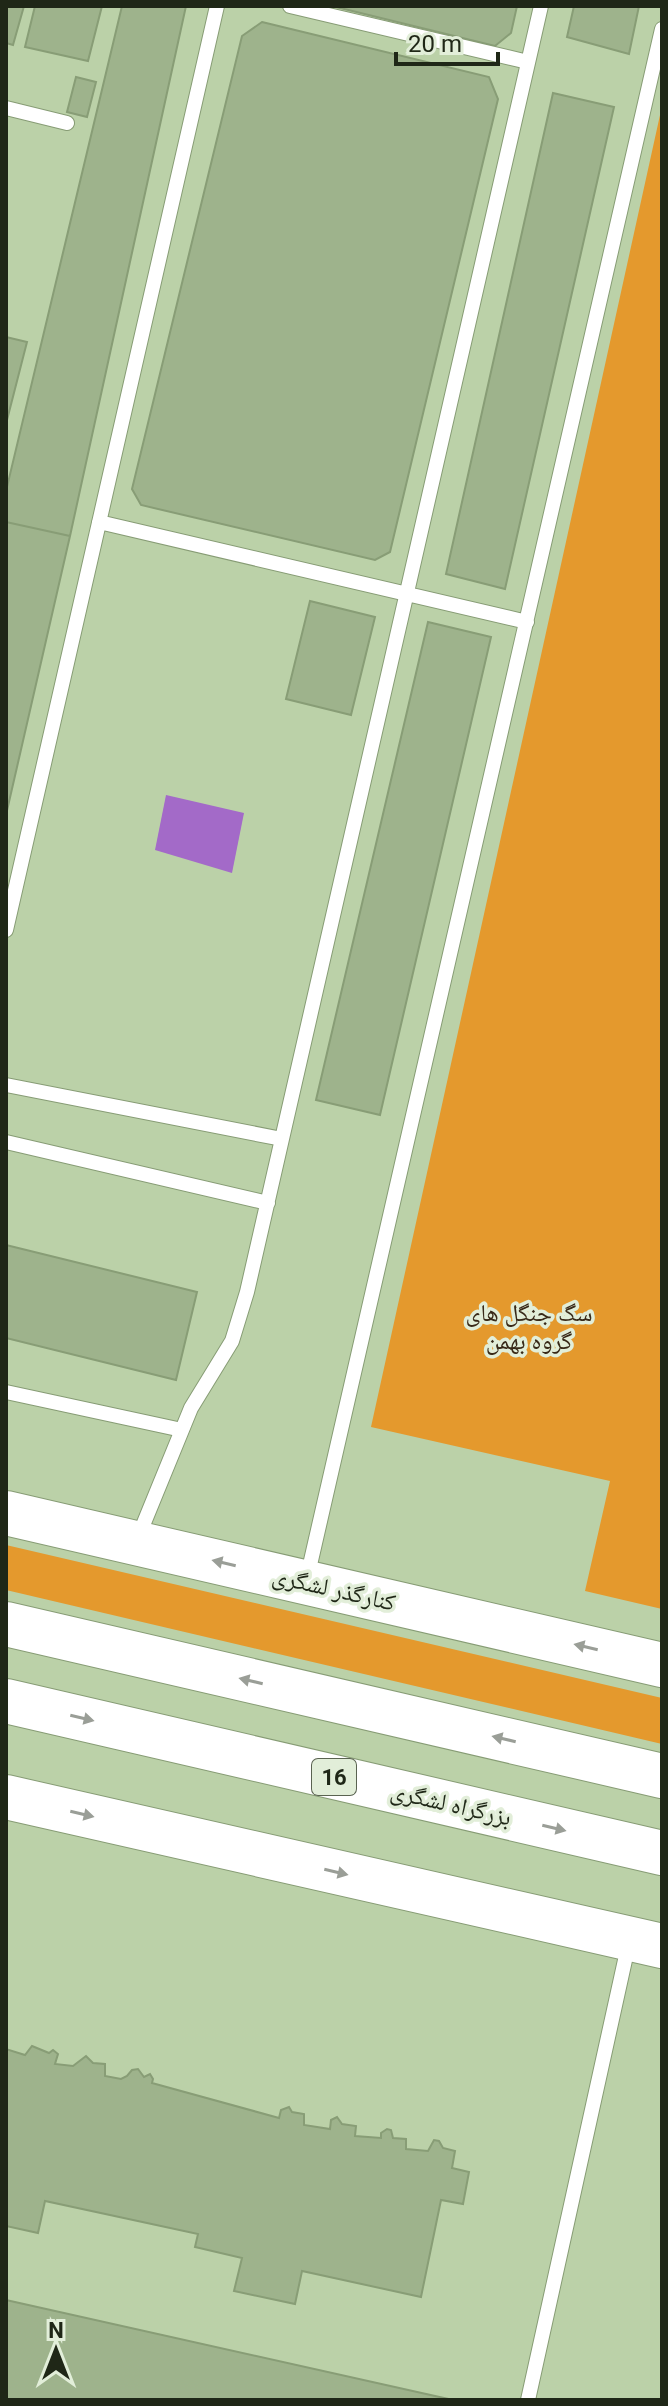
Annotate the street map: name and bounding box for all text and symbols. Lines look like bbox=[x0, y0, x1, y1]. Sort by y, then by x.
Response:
scale bar bbox=[396, 16, 498, 66]
text: 20 m bbox=[408, 30, 462, 58]
park label: سگ جنگل های گروه بهمن bbox=[466, 1299, 592, 1355]
one-way arrow bbox=[211, 1556, 236, 1569]
street label: کنارگذر لشگری bbox=[270, 1561, 398, 1617]
one-way arrow bbox=[573, 1640, 598, 1653]
one-way arrow bbox=[238, 1674, 263, 1687]
one-way arrow bbox=[70, 1713, 95, 1725]
one-way arrow bbox=[492, 1733, 517, 1745]
road number: 16 bbox=[312, 1759, 356, 1795]
street label: بزرگراه لشگری bbox=[388, 1776, 514, 1832]
one-way arrow bbox=[70, 1808, 95, 1821]
one-way arrow bbox=[541, 1822, 566, 1834]
one-way arrow bbox=[323, 1866, 348, 1879]
north arrow bbox=[16, 2310, 96, 2390]
text: N bbox=[48, 2318, 64, 2343]

